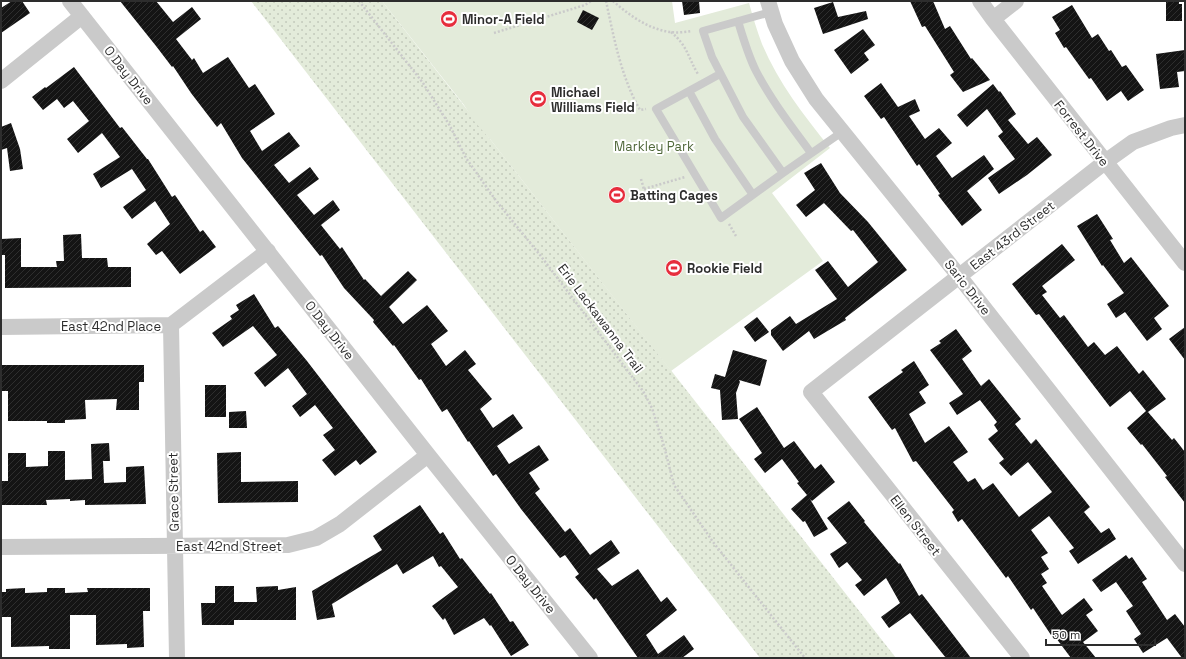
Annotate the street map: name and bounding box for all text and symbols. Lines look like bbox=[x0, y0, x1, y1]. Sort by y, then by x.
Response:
sports icon: Minor-A Field bbox=[439, 9, 459, 29]
place label: Minor-A Field bbox=[462, 11, 544, 28]
street label: O Day Drive bbox=[100, 42, 157, 108]
place label: Michael Williams Field bbox=[551, 84, 635, 116]
sports icon: Michael Williams Field bbox=[528, 89, 548, 109]
street label: Forrest Drive bbox=[1050, 97, 1113, 170]
park label: Markley Park bbox=[614, 138, 694, 155]
sports icon: Batting Cages bbox=[607, 185, 627, 205]
place label: Batting Cages bbox=[630, 187, 718, 204]
street label: East 43rd Street bbox=[967, 197, 1058, 274]
street label: Saric Drive bbox=[941, 256, 995, 318]
sports icon: Rookie Field bbox=[664, 258, 684, 278]
street label: Erie Lackawanna Trail bbox=[554, 260, 647, 376]
place label: Rookie Field bbox=[687, 260, 762, 277]
street label: O Day Drive bbox=[301, 297, 358, 363]
street label: East 42nd Place bbox=[61, 318, 161, 335]
street label: Grace Street bbox=[164, 452, 183, 532]
street label: Ellen Street bbox=[887, 492, 945, 559]
street label: East 42nd Street bbox=[176, 538, 282, 555]
street label: O Day Drive bbox=[502, 552, 559, 617]
scale bar bbox=[1046, 621, 1155, 647]
text: 50 m bbox=[1052, 627, 1080, 643]

